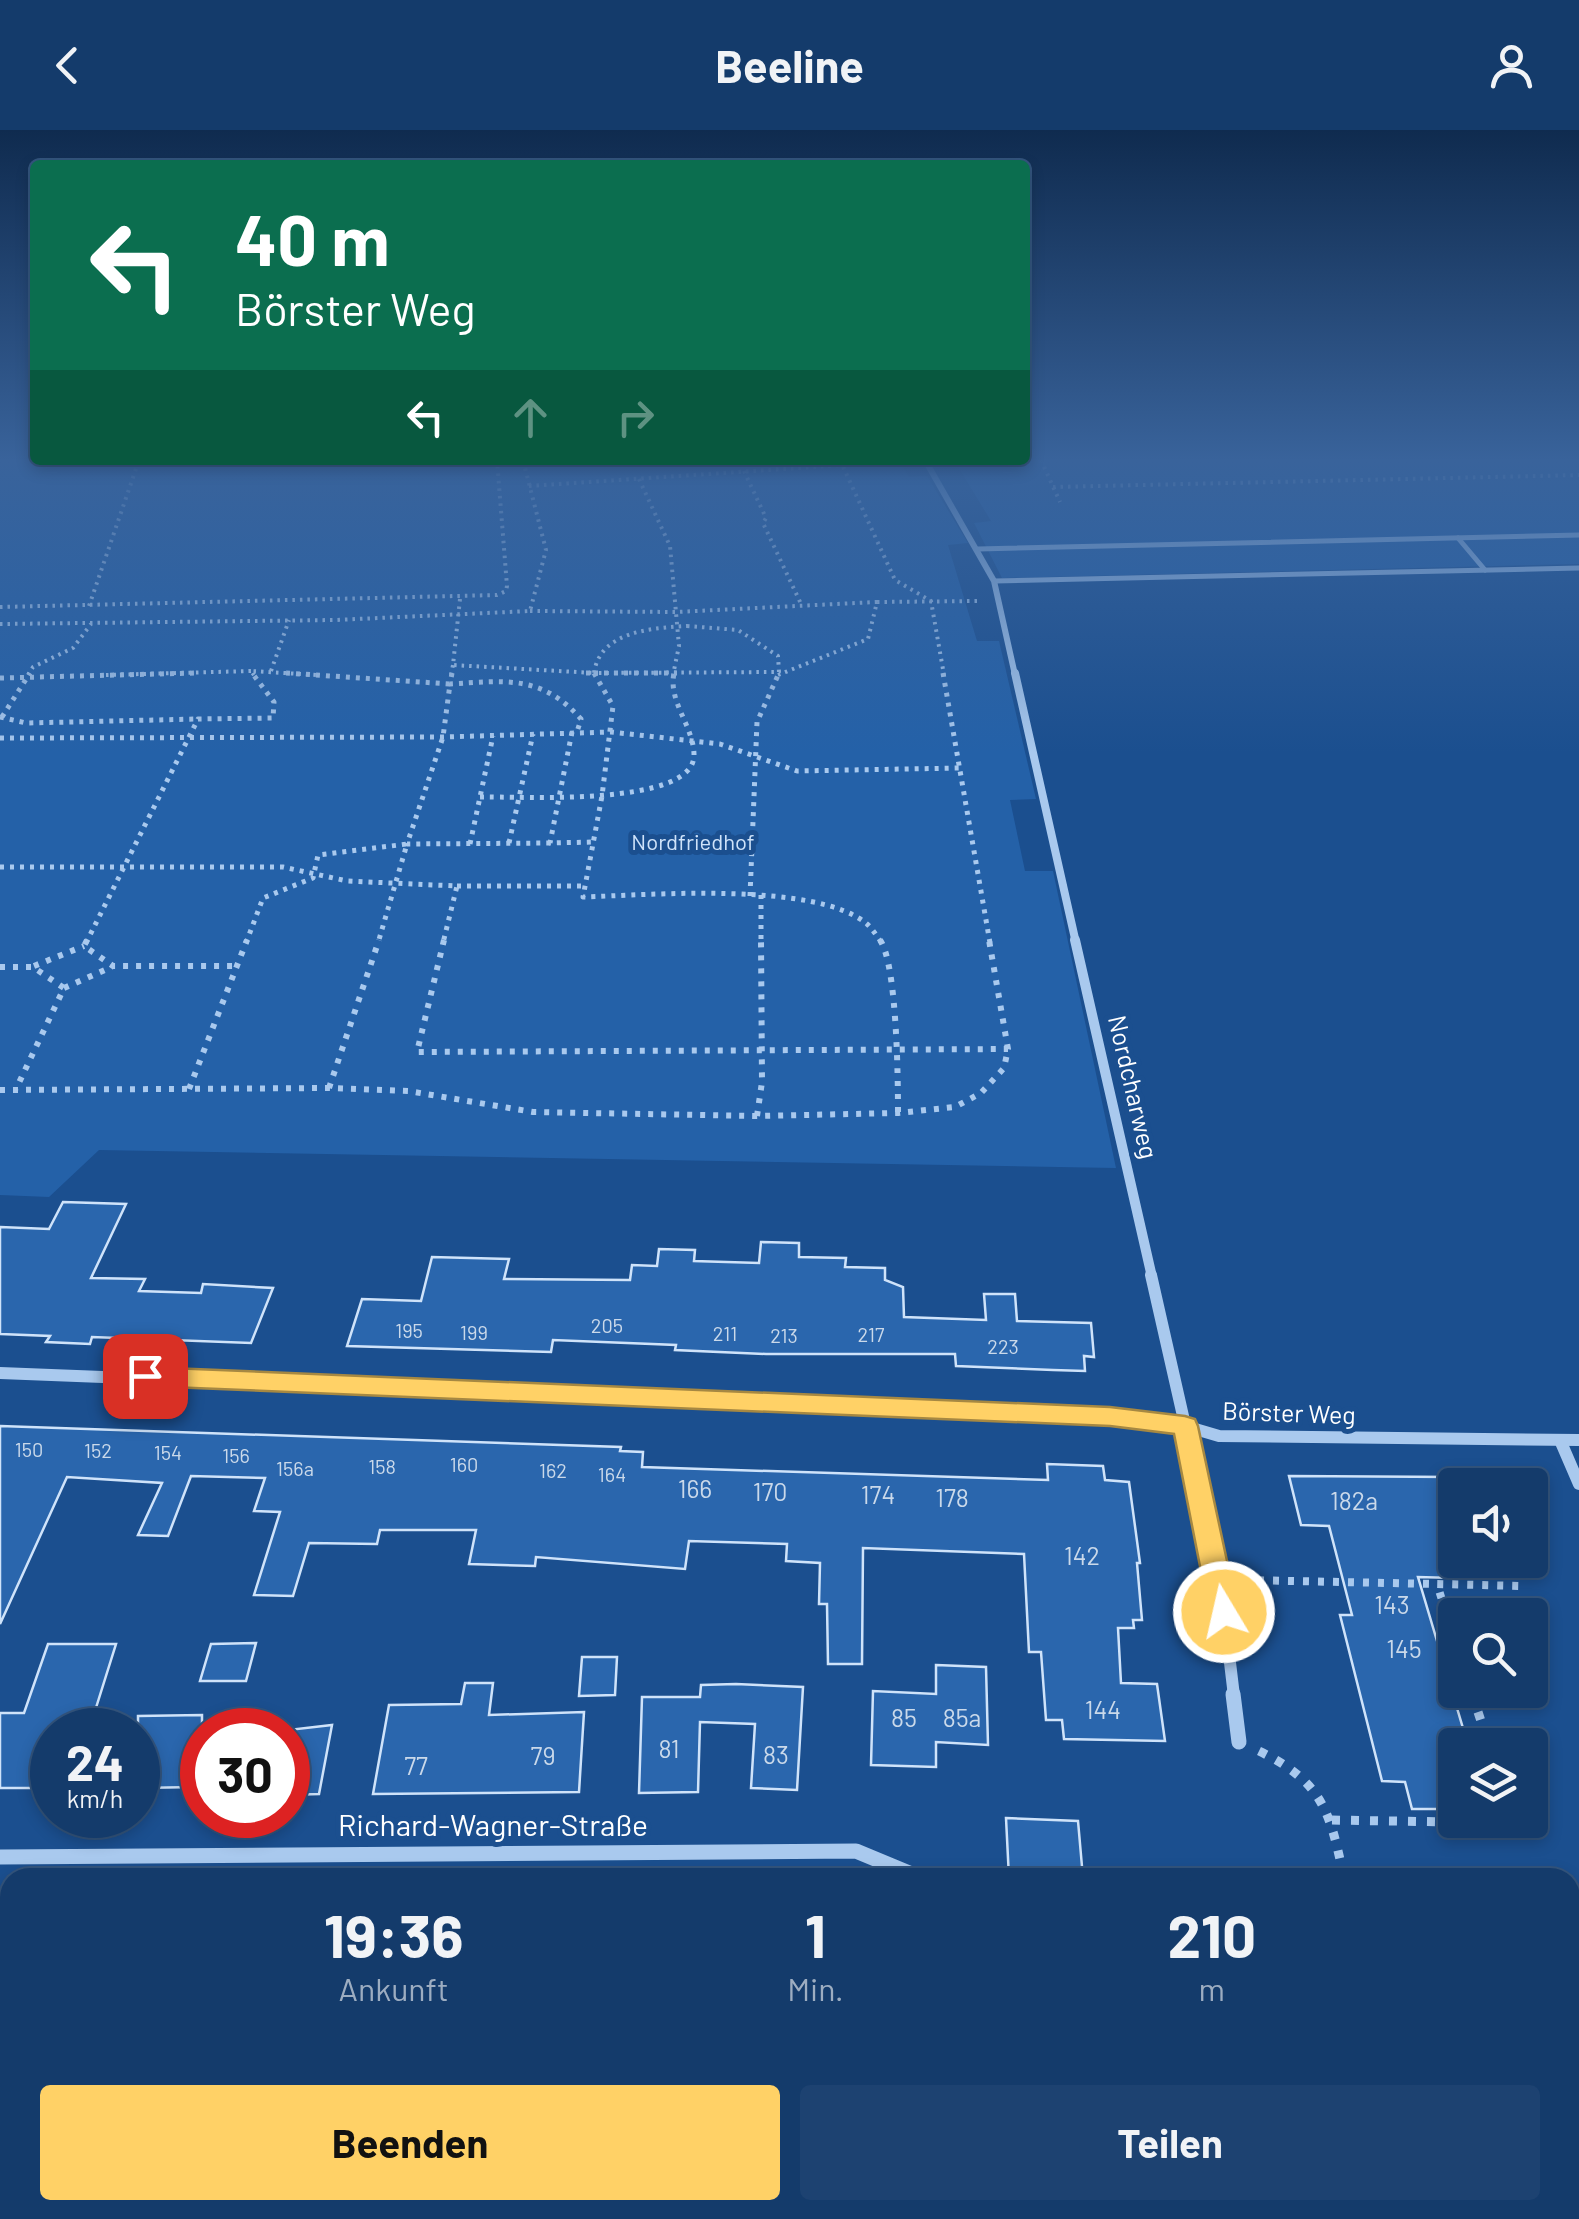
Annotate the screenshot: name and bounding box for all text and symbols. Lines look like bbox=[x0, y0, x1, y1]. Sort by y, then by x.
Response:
icon: back bbox=[40, 38, 95, 93]
text: Beeline bbox=[715, 38, 864, 92]
icon: person bbox=[1484, 38, 1539, 93]
text: 40 m bbox=[235, 196, 390, 280]
icon: left bbox=[70, 200, 200, 330]
text: Börster Weg bbox=[235, 281, 476, 335]
icon: left bbox=[398, 390, 453, 445]
icon: ahead bbox=[503, 390, 558, 445]
icon: right bbox=[608, 390, 663, 445]
park label: Nordfriedhof bbox=[631, 828, 755, 854]
street label: Nordcharweg bbox=[1103, 1012, 1165, 1162]
house number: 205 bbox=[591, 1313, 623, 1337]
house number: 195 bbox=[395, 1318, 423, 1342]
house number: 199 bbox=[460, 1320, 488, 1344]
house number: 211 bbox=[713, 1321, 737, 1345]
house number: 217 bbox=[858, 1322, 885, 1346]
house number: 213 bbox=[770, 1323, 798, 1347]
pin bbox=[103, 1334, 188, 1419]
house number: 223 bbox=[987, 1334, 1019, 1358]
icon: arrive bbox=[118, 1349, 173, 1404]
street label: Börster Weg bbox=[1222, 1395, 1356, 1429]
house number: 150 bbox=[15, 1437, 43, 1461]
house number: 152 bbox=[84, 1438, 112, 1462]
house number: 154 bbox=[154, 1440, 182, 1464]
house number: 156 bbox=[222, 1443, 250, 1467]
house number: 160 bbox=[450, 1452, 478, 1476]
house number: 158 bbox=[368, 1454, 396, 1478]
house number: 156a bbox=[276, 1456, 314, 1480]
house number: 162 bbox=[539, 1458, 567, 1482]
house number: 164 bbox=[598, 1462, 626, 1486]
map controls bbox=[1438, 1468, 1548, 1838]
button: sound bbox=[1438, 1468, 1548, 1578]
house number: 166 bbox=[678, 1473, 712, 1503]
house number: 170 bbox=[753, 1476, 787, 1506]
house number: 174 bbox=[861, 1479, 895, 1509]
house number: 178 bbox=[935, 1482, 969, 1512]
house number: 182a bbox=[1330, 1485, 1378, 1515]
house number: 142 bbox=[1064, 1540, 1100, 1570]
position arrow bbox=[1172, 1560, 1276, 1664]
house number: 143 bbox=[1374, 1589, 1410, 1619]
button: search bbox=[1438, 1598, 1548, 1708]
house number: 145 bbox=[1386, 1633, 1422, 1663]
house number: 144 bbox=[1085, 1694, 1121, 1724]
house number: 85 bbox=[891, 1702, 917, 1732]
house number: 85a bbox=[943, 1702, 981, 1732]
speed limit sign: 30 bbox=[180, 1708, 310, 1838]
button: layers bbox=[1438, 1728, 1548, 1838]
text: 24 bbox=[66, 1731, 124, 1791]
house number: 81 bbox=[658, 1733, 680, 1763]
house number: 83 bbox=[763, 1739, 789, 1769]
house number: 79 bbox=[531, 1740, 555, 1770]
house number: 77 bbox=[404, 1750, 428, 1780]
text: km/h bbox=[67, 1783, 123, 1813]
street label: Richard-Wagner-Straße bbox=[338, 1806, 648, 1842]
text: 19:36 bbox=[324, 1898, 463, 1970]
text: 1 bbox=[805, 1898, 826, 1970]
text: 210 bbox=[1167, 1898, 1256, 1970]
text: Ankunft bbox=[339, 1969, 449, 2007]
text: Min. bbox=[787, 1969, 844, 2007]
text: m bbox=[1199, 1969, 1225, 2007]
button: Beenden bbox=[40, 2085, 780, 2200]
button: Teilen bbox=[800, 2085, 1540, 2200]

